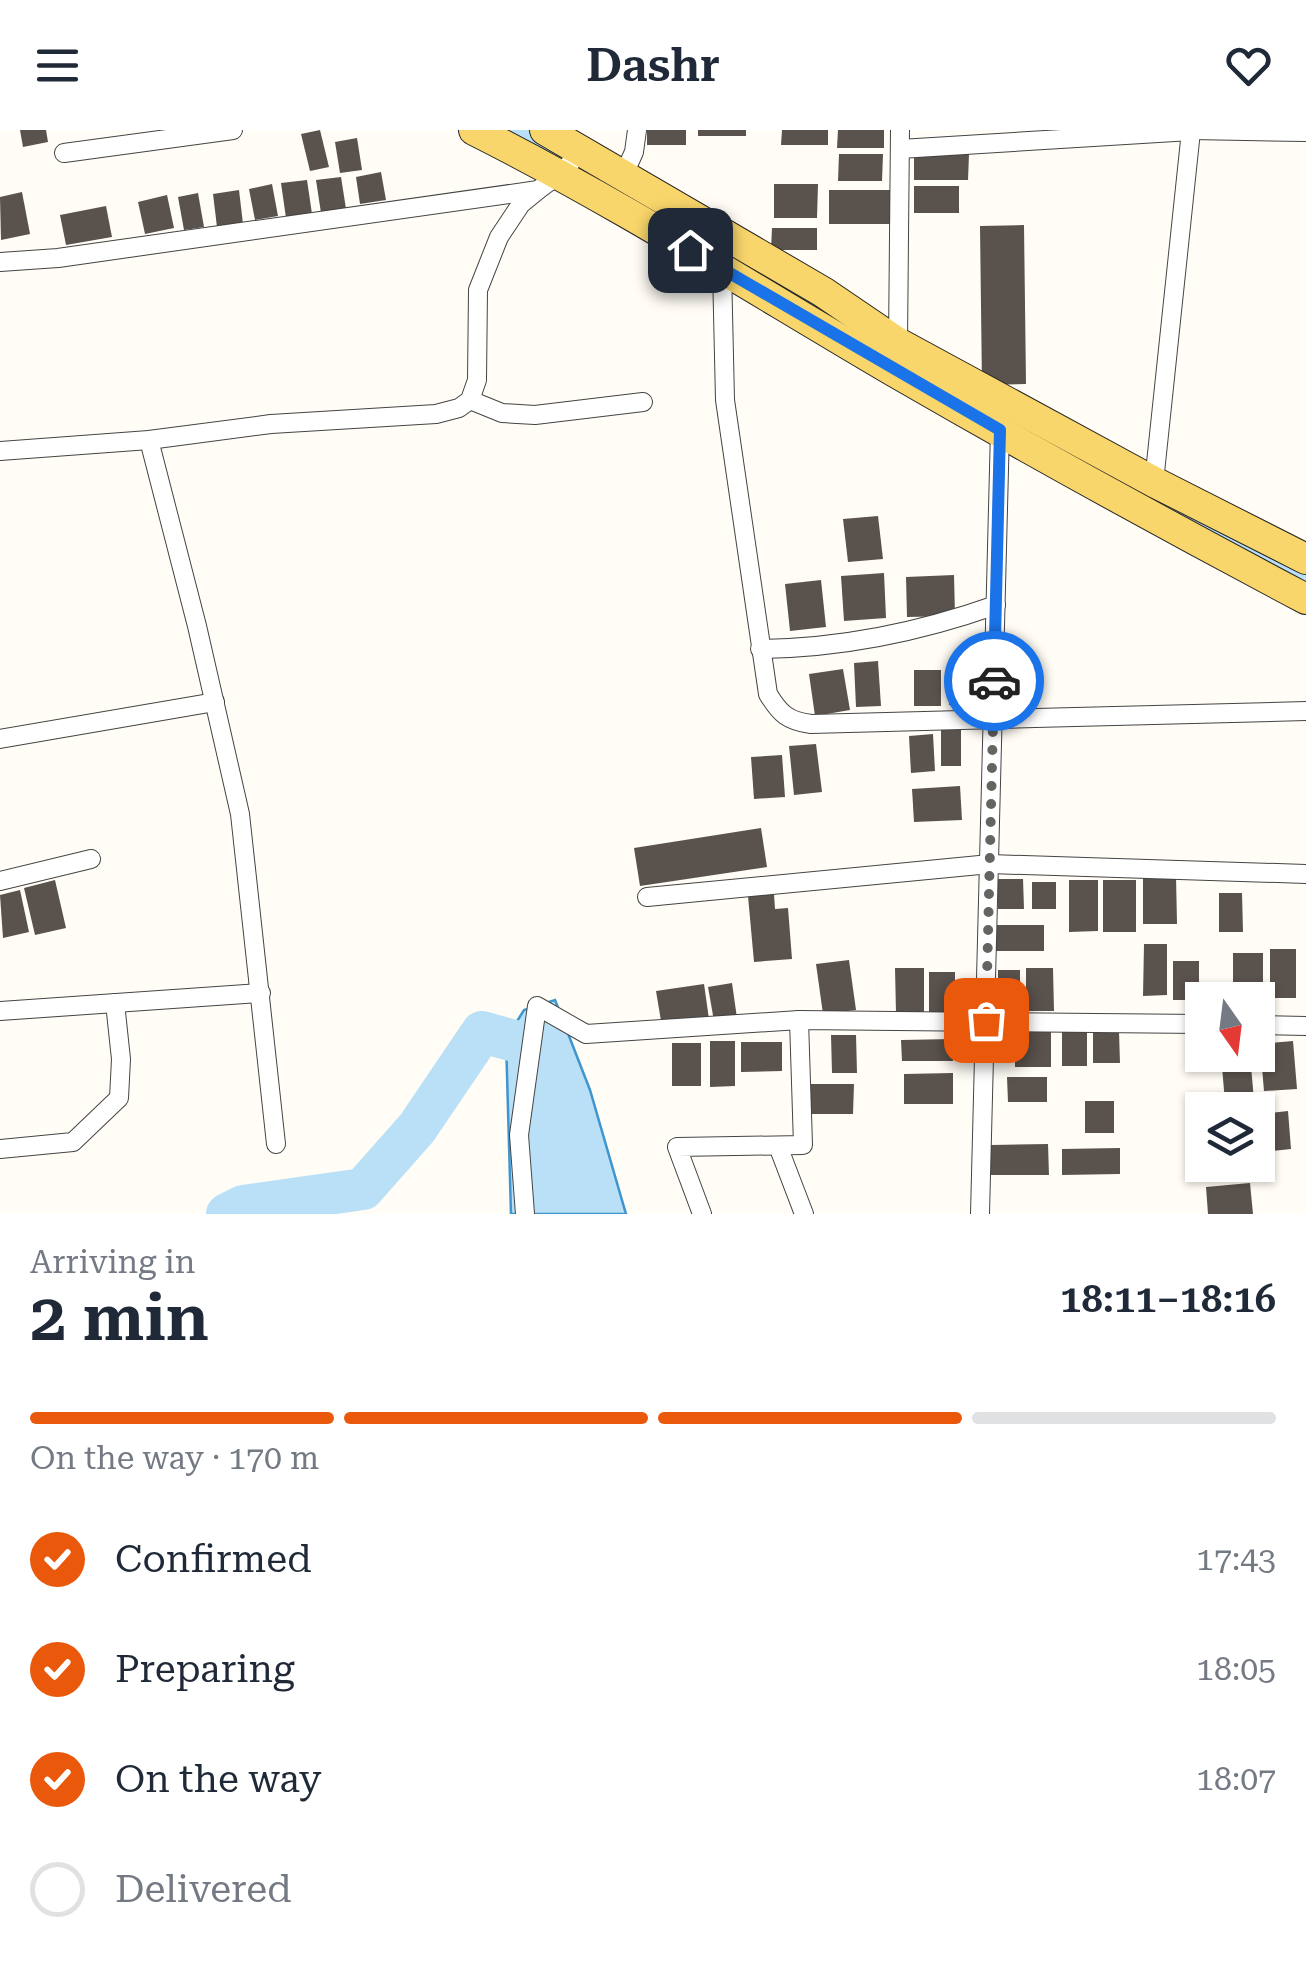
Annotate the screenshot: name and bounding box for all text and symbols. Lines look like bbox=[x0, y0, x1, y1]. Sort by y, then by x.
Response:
icon: menu bbox=[30, 38, 85, 93]
icon: heart bbox=[1221, 38, 1276, 93]
text: Dashr bbox=[586, 39, 720, 92]
pin bbox=[648, 208, 733, 293]
icon: home bbox=[663, 223, 718, 278]
courier bbox=[944, 631, 1044, 731]
icon: car bbox=[967, 654, 1022, 709]
pin bbox=[944, 978, 1029, 1063]
north arrow bbox=[1185, 982, 1275, 1072]
map controls bbox=[1185, 982, 1275, 1182]
icon: bag bbox=[959, 993, 1014, 1048]
button: layers bbox=[1185, 1092, 1275, 1182]
text: Arriving in bbox=[30, 1243, 195, 1281]
text: 18:11–18:16 bbox=[1060, 1277, 1276, 1321]
text: 2 min bbox=[30, 1280, 209, 1356]
text: On the way · 170 m bbox=[30, 1439, 319, 1477]
icon: check bbox=[30, 1532, 85, 1587]
text: Confirmed bbox=[115, 1537, 312, 1581]
text: 17:43 bbox=[1196, 1540, 1276, 1578]
icon: check bbox=[30, 1642, 85, 1697]
text: Preparing bbox=[115, 1647, 295, 1691]
text: 18:05 bbox=[1196, 1650, 1276, 1688]
icon: check bbox=[30, 1752, 85, 1807]
text: On the way bbox=[115, 1757, 321, 1801]
text: 18:07 bbox=[1196, 1760, 1276, 1798]
text: Delivered bbox=[115, 1867, 292, 1911]

